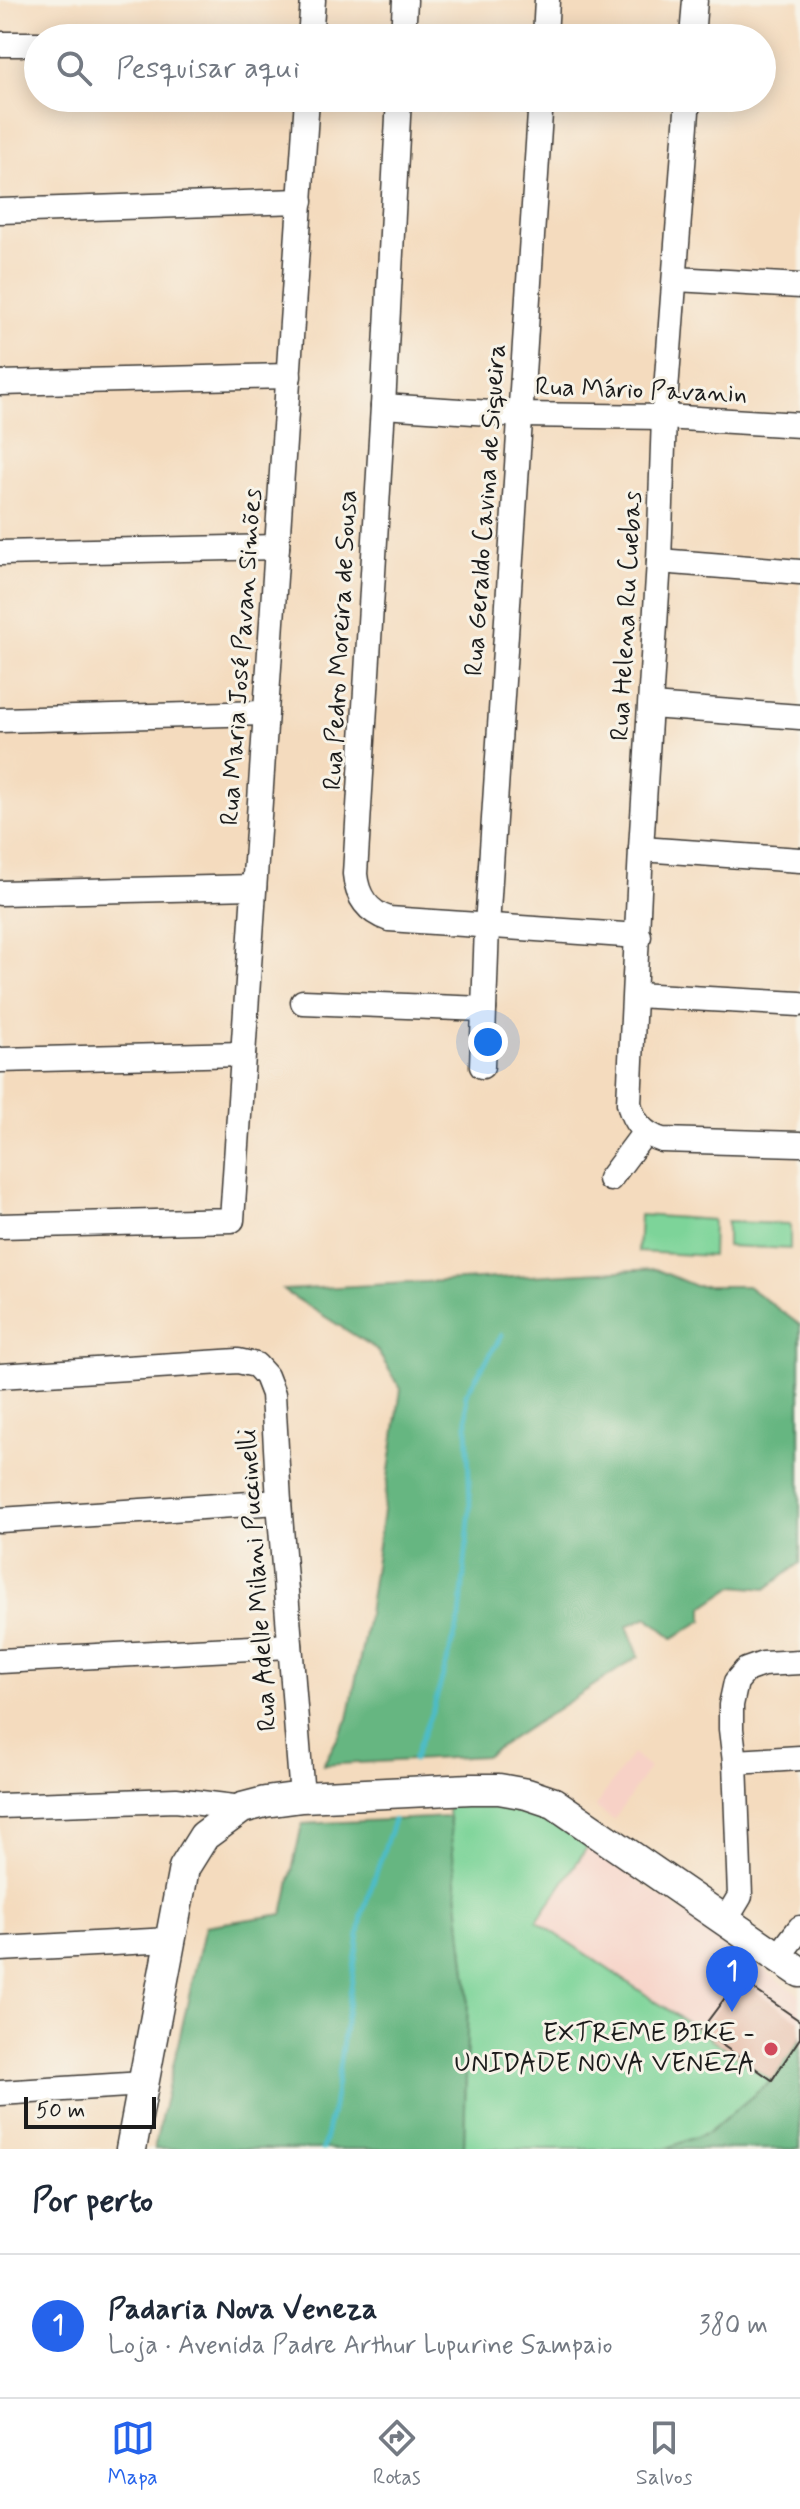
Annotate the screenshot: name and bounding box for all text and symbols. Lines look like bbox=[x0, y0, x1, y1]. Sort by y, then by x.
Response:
search box bbox=[24, 24, 776, 112]
icon: search bbox=[52, 46, 96, 90]
text: Pesquisar aqui bbox=[116, 49, 300, 88]
street label: Rua Geraldo Cavina de Siqueira bbox=[457, 343, 515, 677]
street label: Rua Mário Pavanin bbox=[534, 370, 748, 412]
street label: Rua Maria José Pavan Simões bbox=[213, 487, 271, 827]
street label: Rua Pedro Moreira de Sousa bbox=[316, 489, 366, 791]
street label: Rua Helena Ru Cuebas bbox=[603, 490, 651, 742]
your location bbox=[468, 1022, 508, 1062]
street label: Rua Adelle Milani Puccinelli bbox=[230, 1428, 286, 1732]
pin: 1 bbox=[706, 1946, 758, 2012]
place label: EXTREME BIKE - UNIDADE NOVA VENEZA bbox=[454, 2017, 755, 2081]
marker: EXTREME BIKE - UNIDADE NOVA VENEZA bbox=[762, 2040, 780, 2058]
scale bar bbox=[24, 2093, 156, 2129]
text: 50 m bbox=[36, 2097, 85, 2125]
text: Por perto bbox=[32, 2179, 153, 2224]
text: Padaria Nova Veneza bbox=[108, 2290, 377, 2329]
text: 1 bbox=[52, 2309, 64, 2343]
text: 380 m bbox=[699, 2309, 768, 2343]
text: Loja · Avenida Padre Arthur Lupurine Sampaio bbox=[108, 2329, 613, 2363]
tab: Mapa bbox=[108, 2416, 158, 2492]
tab: Rotas bbox=[373, 2416, 421, 2492]
tab: Salvos bbox=[636, 2416, 692, 2492]

